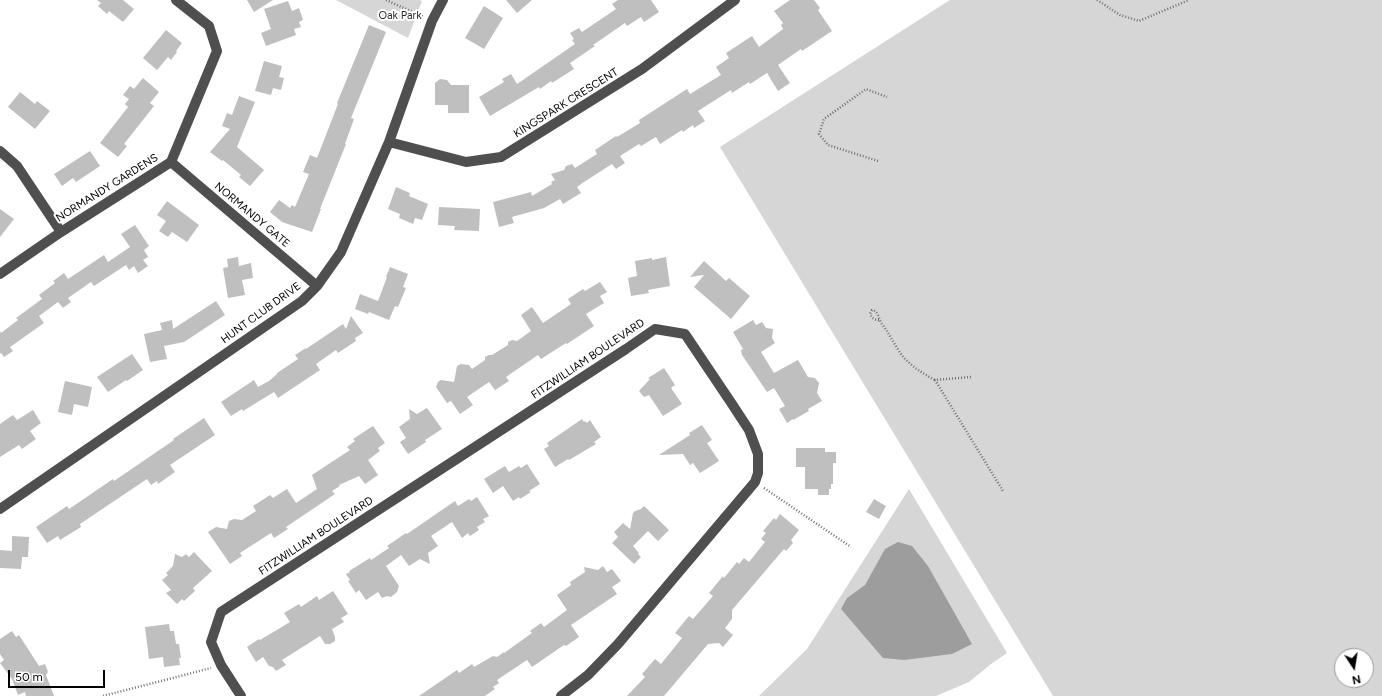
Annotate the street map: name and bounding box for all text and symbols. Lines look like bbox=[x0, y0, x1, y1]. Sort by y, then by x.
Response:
park label: Oak Park bbox=[378, 9, 422, 23]
street label: KINGSPARK CRESCENT bbox=[511, 65, 621, 141]
street label: NORMANDY GARDENS bbox=[53, 151, 161, 225]
street label: NORMANDY GATE bbox=[212, 180, 292, 250]
street label: HUNT CLUB DRIVE bbox=[218, 280, 304, 346]
street label: FITZWILLIAM BOULEVARD bbox=[529, 316, 647, 402]
street label: FITZWILLIAM BOULEVARD bbox=[256, 494, 376, 578]
north arrow bbox=[1334, 648, 1374, 688]
scale bar bbox=[10, 662, 107, 688]
text: 50 m bbox=[15, 670, 43, 684]
text: N bbox=[1351, 672, 1362, 686]

